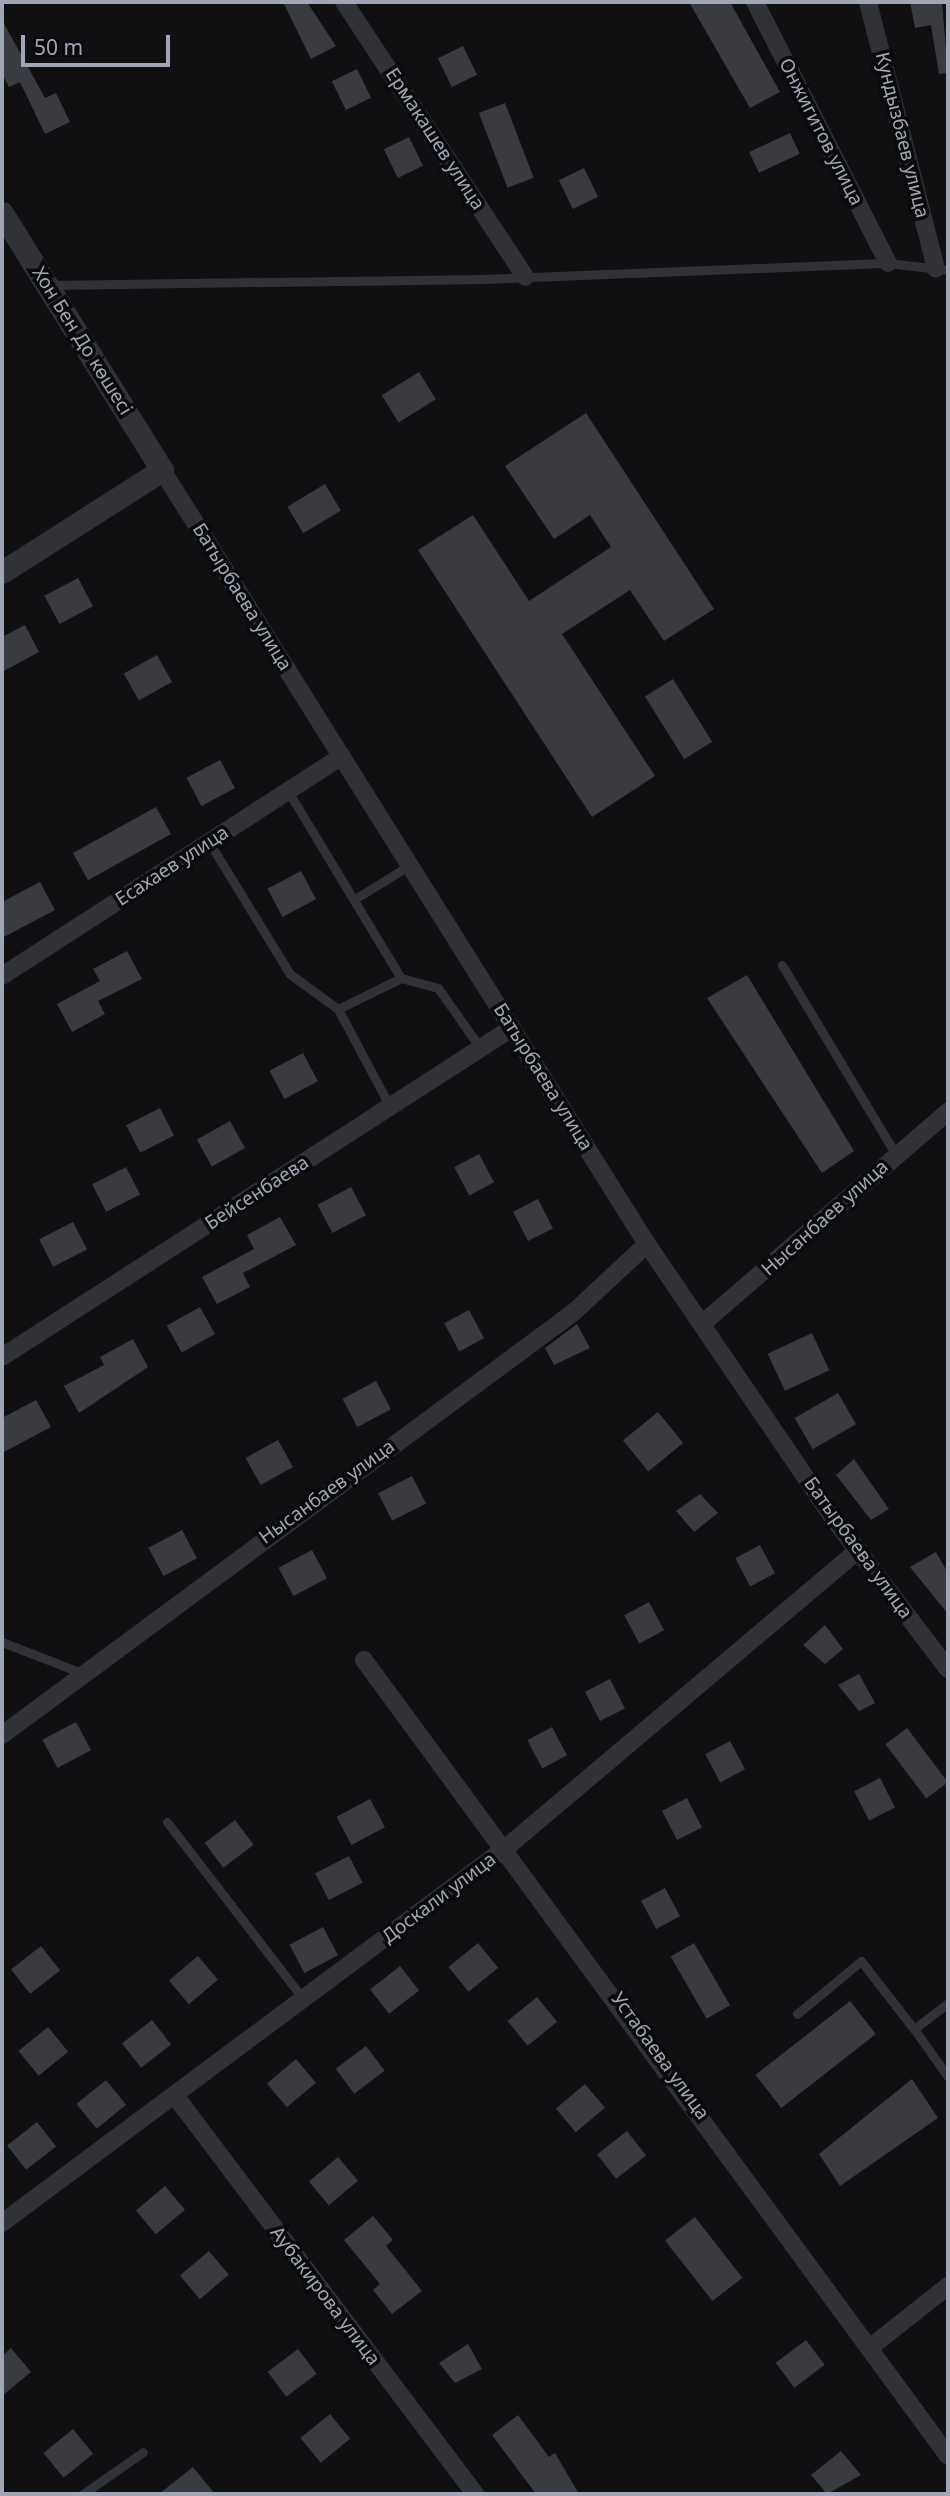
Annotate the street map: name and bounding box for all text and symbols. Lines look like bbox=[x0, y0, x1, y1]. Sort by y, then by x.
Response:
scale bar bbox=[24, 21, 173, 65]
text: 50 m bbox=[34, 33, 83, 61]
street label: Кундызбаев улица bbox=[870, 50, 934, 220]
street label: Онжигитов улица bbox=[774, 55, 868, 209]
street label: Ермакашев улица bbox=[381, 64, 489, 214]
street label: Хон Бен До көшесі bbox=[27, 263, 137, 419]
street label: Батырбаева улица bbox=[187, 519, 297, 675]
street label: Есахаев улица bbox=[111, 821, 233, 911]
street label: Батырбаева улица bbox=[488, 999, 598, 1155]
street label: Бейсенбаева bbox=[201, 1151, 313, 1235]
street label: Нысанбаев улица bbox=[757, 1155, 893, 1281]
street label: Нысанбаев улица bbox=[255, 1435, 399, 1549]
street label: Батырбаева улица bbox=[799, 1473, 917, 1623]
street label: Доскали улица bbox=[378, 1848, 500, 1948]
street label: Устабаева улица bbox=[606, 1988, 714, 2124]
street label: Аубакирова улица bbox=[265, 2222, 385, 2370]

